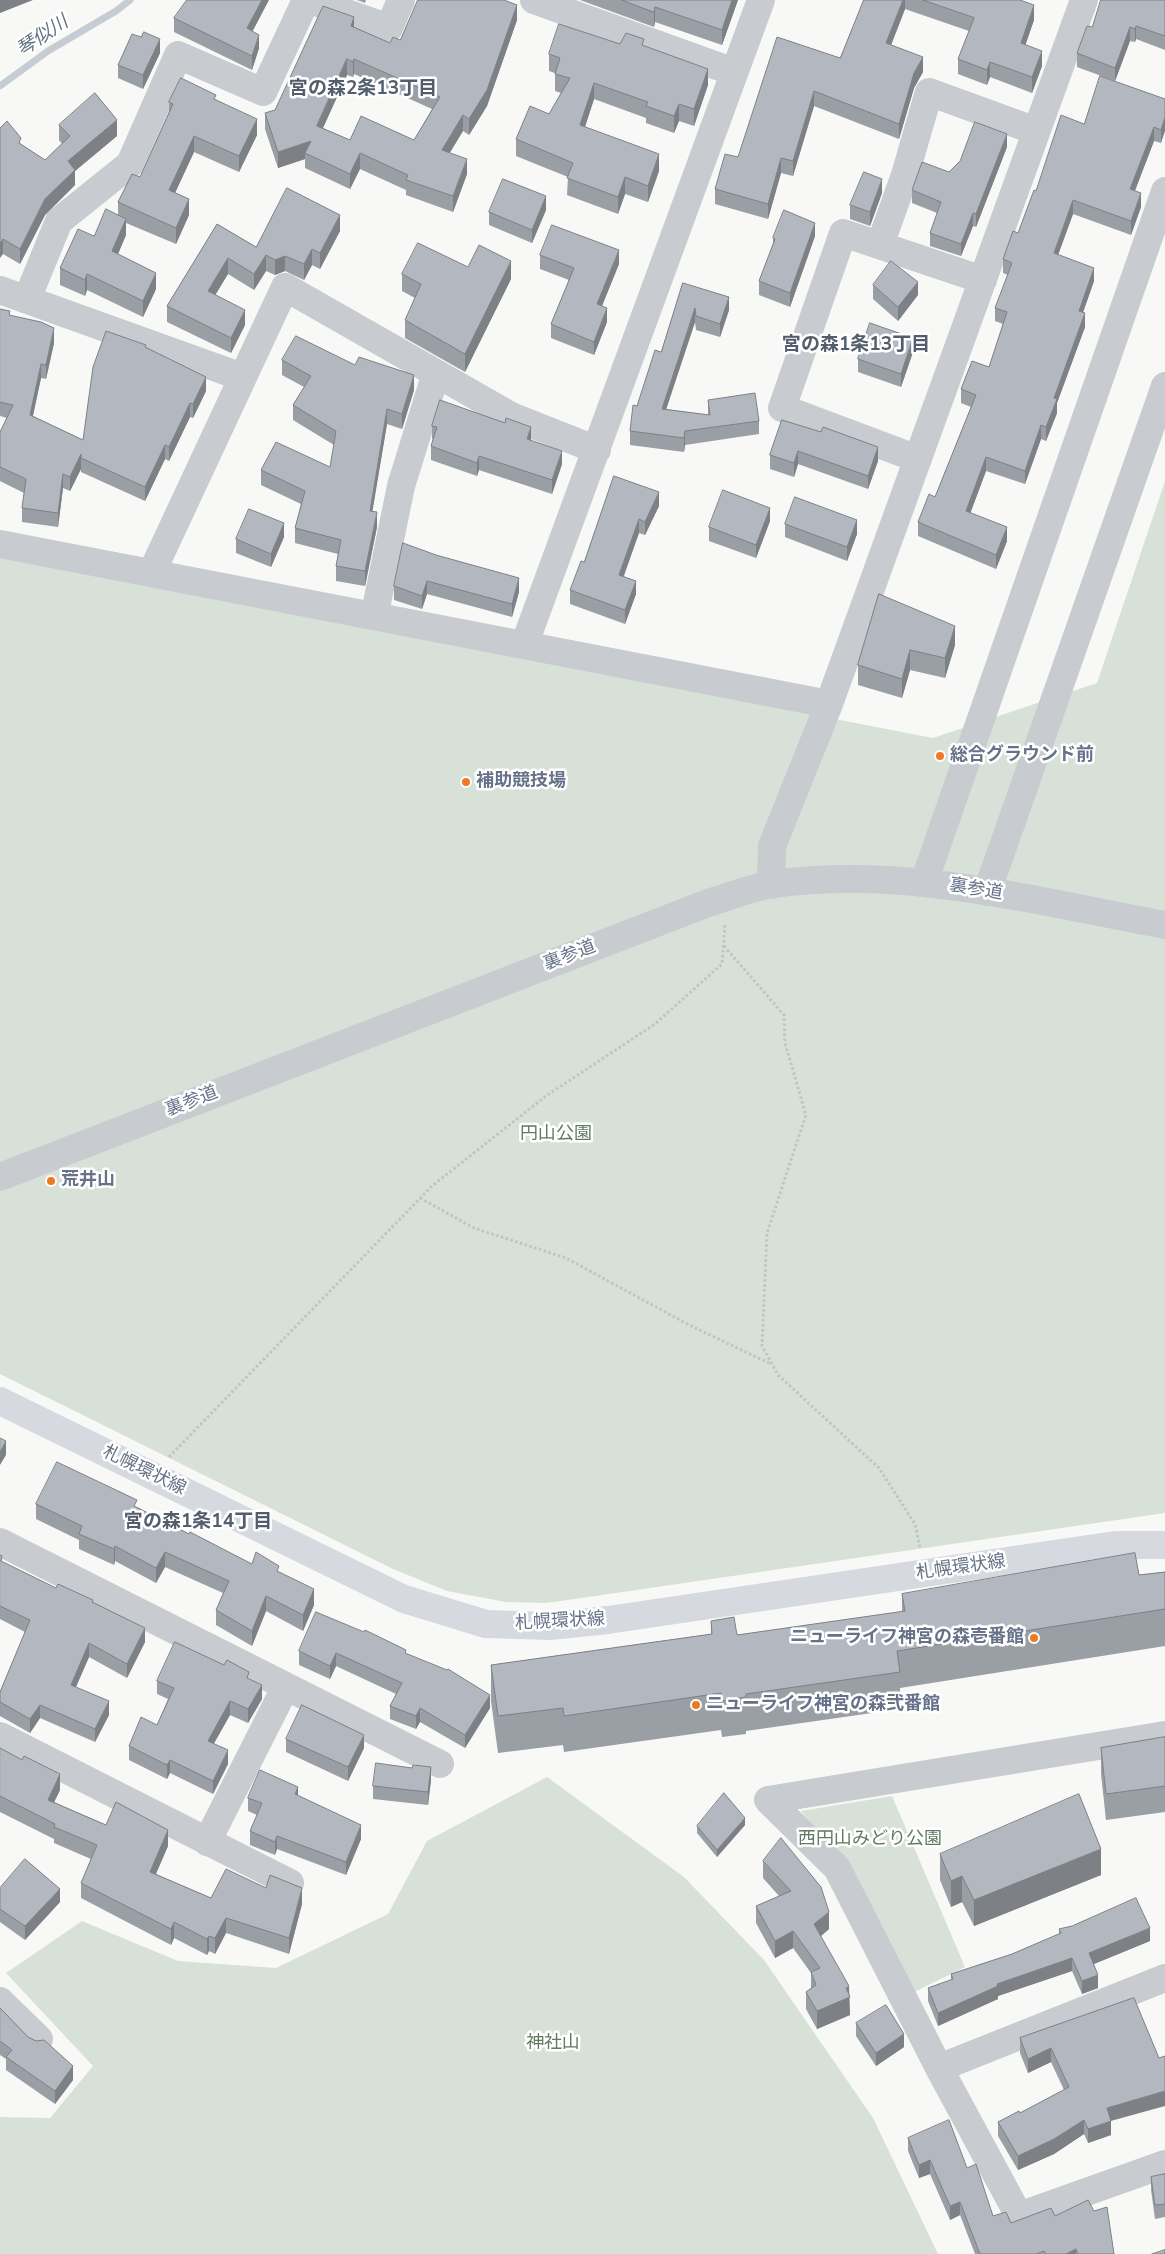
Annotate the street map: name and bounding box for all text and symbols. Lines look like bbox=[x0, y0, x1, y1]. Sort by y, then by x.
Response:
water label: 琴似川 bbox=[13, 12, 73, 62]
district label: 宮の森2条13丁目 bbox=[289, 78, 437, 100]
district label: 宮の森1条13丁目 bbox=[782, 334, 930, 356]
place label: 総合グラウンド前 bbox=[950, 745, 1094, 767]
marker: 総合グラウンド前 bbox=[934, 750, 946, 762]
place label: 補助競技場 bbox=[476, 771, 566, 793]
marker: 補助競技場 bbox=[460, 776, 472, 788]
street label: 裏参道 bbox=[948, 875, 1004, 905]
street label: 裏参道 bbox=[541, 936, 599, 976]
street label: 裏参道 bbox=[163, 1082, 221, 1122]
park label: 円山公園 bbox=[520, 1124, 592, 1146]
place label: 荒井山 bbox=[61, 1170, 115, 1192]
marker: 荒井山 bbox=[45, 1175, 57, 1187]
street label: 札幌環状線 bbox=[99, 1442, 189, 1500]
district label: 宮の森1条14丁目 bbox=[124, 1511, 272, 1533]
street label: 札幌環状線 bbox=[915, 1551, 1007, 1585]
street label: 札幌環状線 bbox=[514, 1609, 606, 1635]
place label: ニューライフ神宮の森壱番館 bbox=[790, 1627, 1024, 1649]
marker: ニューライフ神宮の森壱番館 bbox=[1028, 1632, 1040, 1644]
place label: ニューライフ神宮の森弐番館 bbox=[706, 1694, 940, 1716]
marker: ニューライフ神宮の森弐番館 bbox=[690, 1699, 702, 1711]
park label: 西円山みどり公園 bbox=[798, 1829, 942, 1851]
park label: 神社山 bbox=[526, 2033, 580, 2055]

